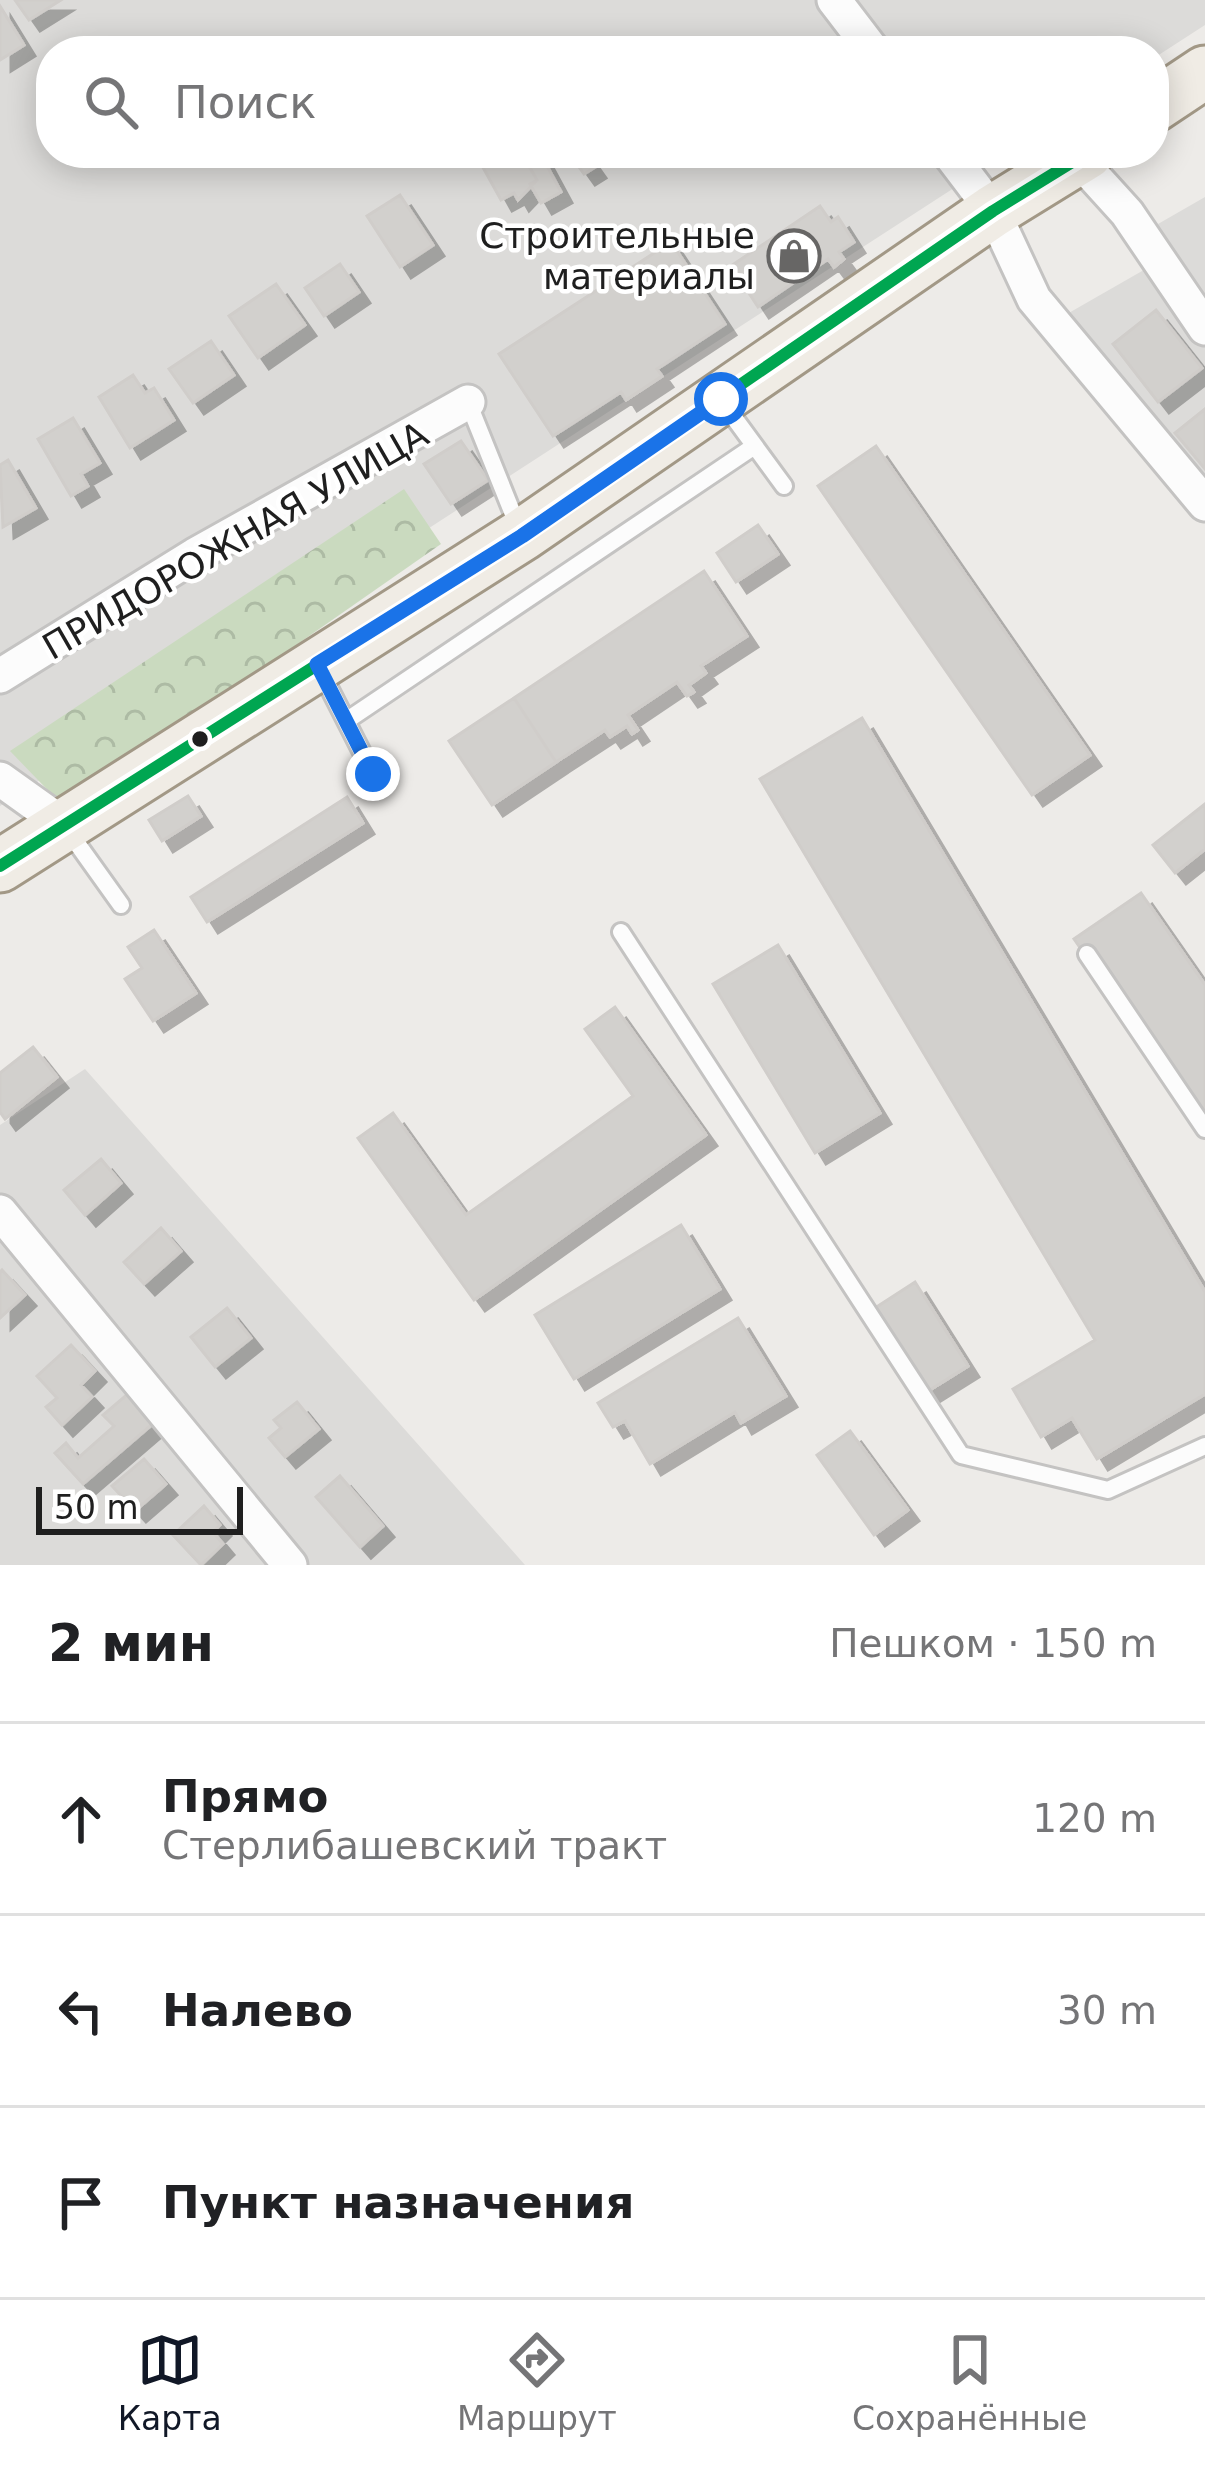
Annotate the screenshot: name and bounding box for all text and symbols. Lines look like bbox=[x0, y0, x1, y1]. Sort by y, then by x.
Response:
search box bbox=[36, 36, 1169, 168]
icon: search bbox=[78, 69, 144, 135]
text: Поиск bbox=[174, 76, 317, 129]
place label: Строительные материалы bbox=[479, 215, 755, 297]
shop icon: Строительные материалы bbox=[766, 228, 822, 284]
route start bbox=[694, 372, 748, 426]
street label: ПРИДОРОЖНАЯ УЛИЦА bbox=[35, 413, 435, 668]
unlabelled marker bbox=[189, 728, 211, 750]
route end bbox=[346, 747, 400, 801]
scale bar bbox=[36, 1481, 243, 1534]
text: 50 m bbox=[54, 1488, 139, 1527]
text: 2 мин bbox=[48, 1614, 214, 1673]
text: Пешком · 150 m bbox=[829, 1621, 1157, 1666]
text: Прямо bbox=[162, 1770, 328, 1823]
icon: ahead bbox=[48, 1786, 114, 1852]
text: 120 m bbox=[1032, 1796, 1157, 1841]
text: Стерлибашевский тракт bbox=[162, 1823, 667, 1868]
icon: left bbox=[48, 1978, 114, 2044]
text: Налево bbox=[162, 1984, 353, 2037]
text: 30 m bbox=[1057, 1988, 1157, 2033]
icon: arrive bbox=[48, 2170, 114, 2236]
text: Пункт назначения bbox=[162, 2176, 634, 2229]
tab: Карта bbox=[118, 2327, 222, 2438]
tab: Маршрут bbox=[457, 2327, 617, 2438]
tab: Сохранённые bbox=[852, 2327, 1087, 2438]

